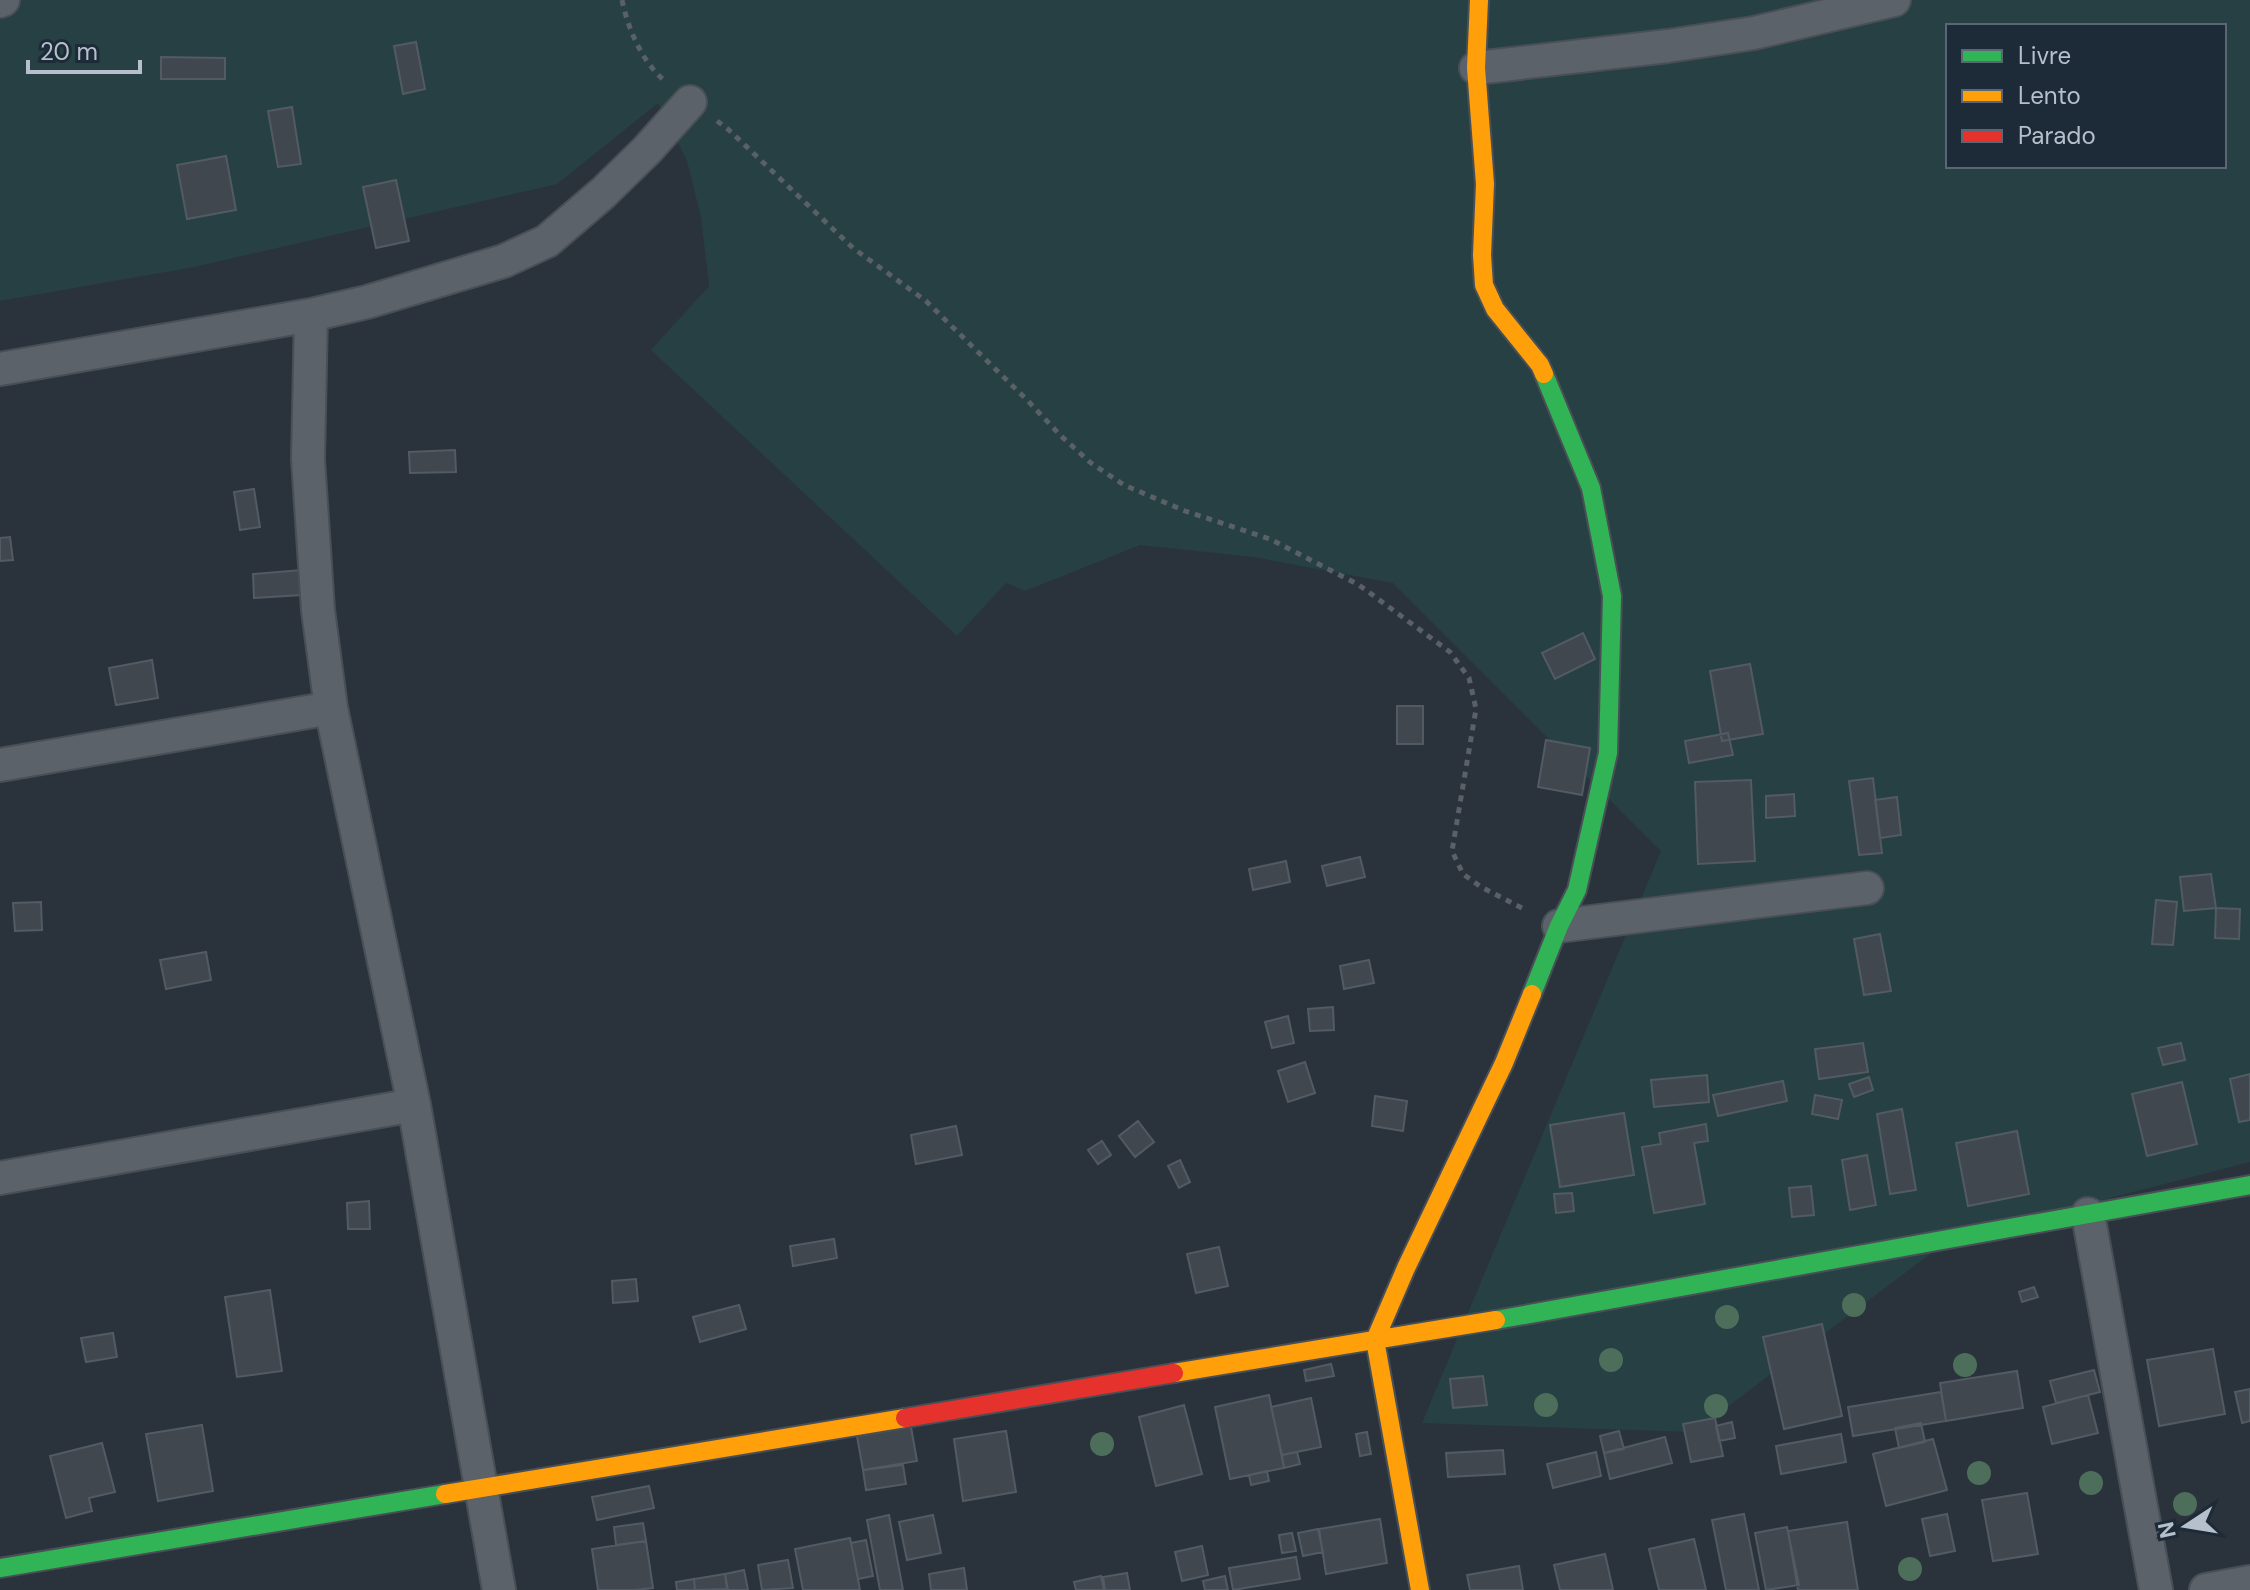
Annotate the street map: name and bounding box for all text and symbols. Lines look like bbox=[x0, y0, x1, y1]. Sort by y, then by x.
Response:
scale bar bbox=[28, 24, 140, 74]
legend bbox=[1946, 24, 2226, 168]
text: 20 m bbox=[40, 36, 98, 67]
text: Livre bbox=[2018, 40, 2071, 71]
text: Lento bbox=[2018, 80, 2081, 111]
text: Parado bbox=[2018, 120, 2096, 151]
north arrow bbox=[2146, 1486, 2226, 1566]
text: N bbox=[2151, 1519, 2183, 1541]

